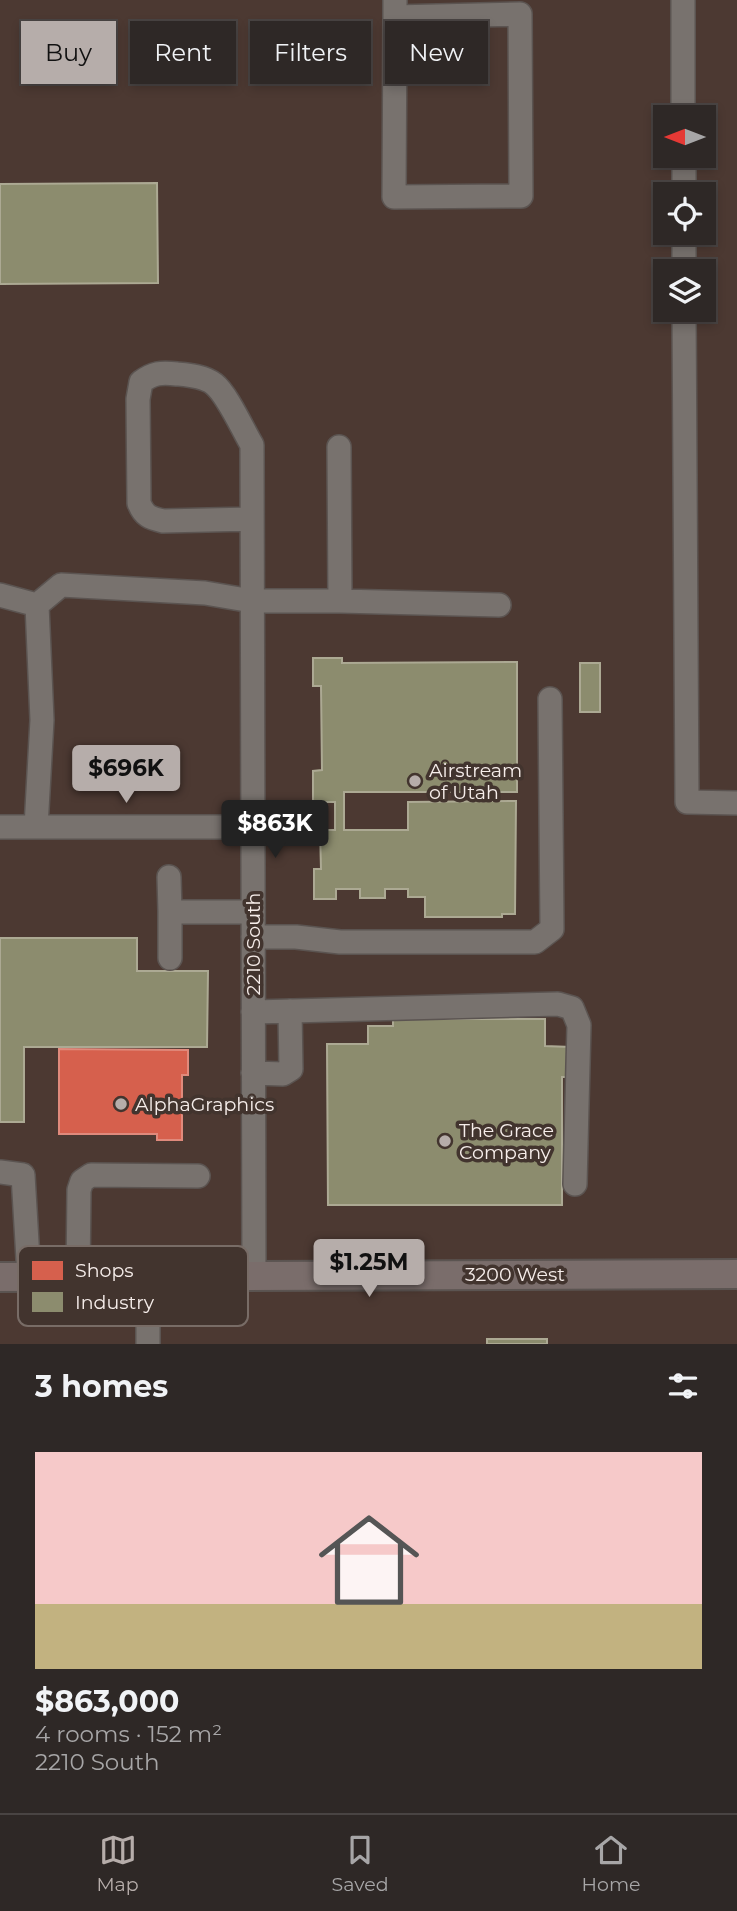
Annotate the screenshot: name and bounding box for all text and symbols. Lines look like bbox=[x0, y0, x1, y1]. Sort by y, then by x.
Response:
chip: Buy bbox=[21, 21, 116, 84]
chip: Rent bbox=[130, 21, 236, 84]
chip: Filters bbox=[250, 21, 371, 84]
chip: New bbox=[385, 21, 488, 84]
north arrow bbox=[653, 105, 716, 168]
map controls bbox=[653, 105, 716, 322]
button: locate bbox=[653, 182, 716, 245]
button: layers bbox=[653, 259, 716, 322]
pin: $696K bbox=[77, 746, 175, 805]
text: $696K bbox=[88, 754, 164, 782]
place label: Airstream of Utah bbox=[429, 759, 522, 804]
marker: Airstream of Utah bbox=[407, 773, 423, 789]
pin: $863K bbox=[226, 800, 324, 860]
text: $863K bbox=[237, 809, 313, 837]
street label: 2210 South bbox=[242, 893, 265, 995]
place label: AlphaGraphics bbox=[135, 1093, 274, 1116]
marker: AlphaGraphics bbox=[113, 1096, 129, 1112]
place label: The Grace Company bbox=[459, 1119, 554, 1164]
marker: The Grace Company bbox=[437, 1133, 453, 1149]
pin: $1.25M bbox=[312, 1240, 426, 1299]
legend bbox=[18, 1246, 248, 1326]
text: $1.25M bbox=[330, 1248, 408, 1276]
text: Shops bbox=[75, 1259, 134, 1282]
street label: 3200 West bbox=[465, 1263, 565, 1286]
text: Industry bbox=[75, 1291, 155, 1314]
icon: filters bbox=[664, 1367, 702, 1405]
text: 3 homes bbox=[35, 1368, 168, 1405]
icon: home bbox=[306, 1497, 432, 1623]
text: $863,000 bbox=[35, 1683, 179, 1720]
text: 4 rooms · 152 m² bbox=[35, 1720, 222, 1748]
text: 2210 South bbox=[35, 1748, 160, 1776]
tab: Map bbox=[96, 1831, 139, 1896]
tab: Saved bbox=[332, 1831, 389, 1896]
tab: Home bbox=[582, 1831, 641, 1896]

